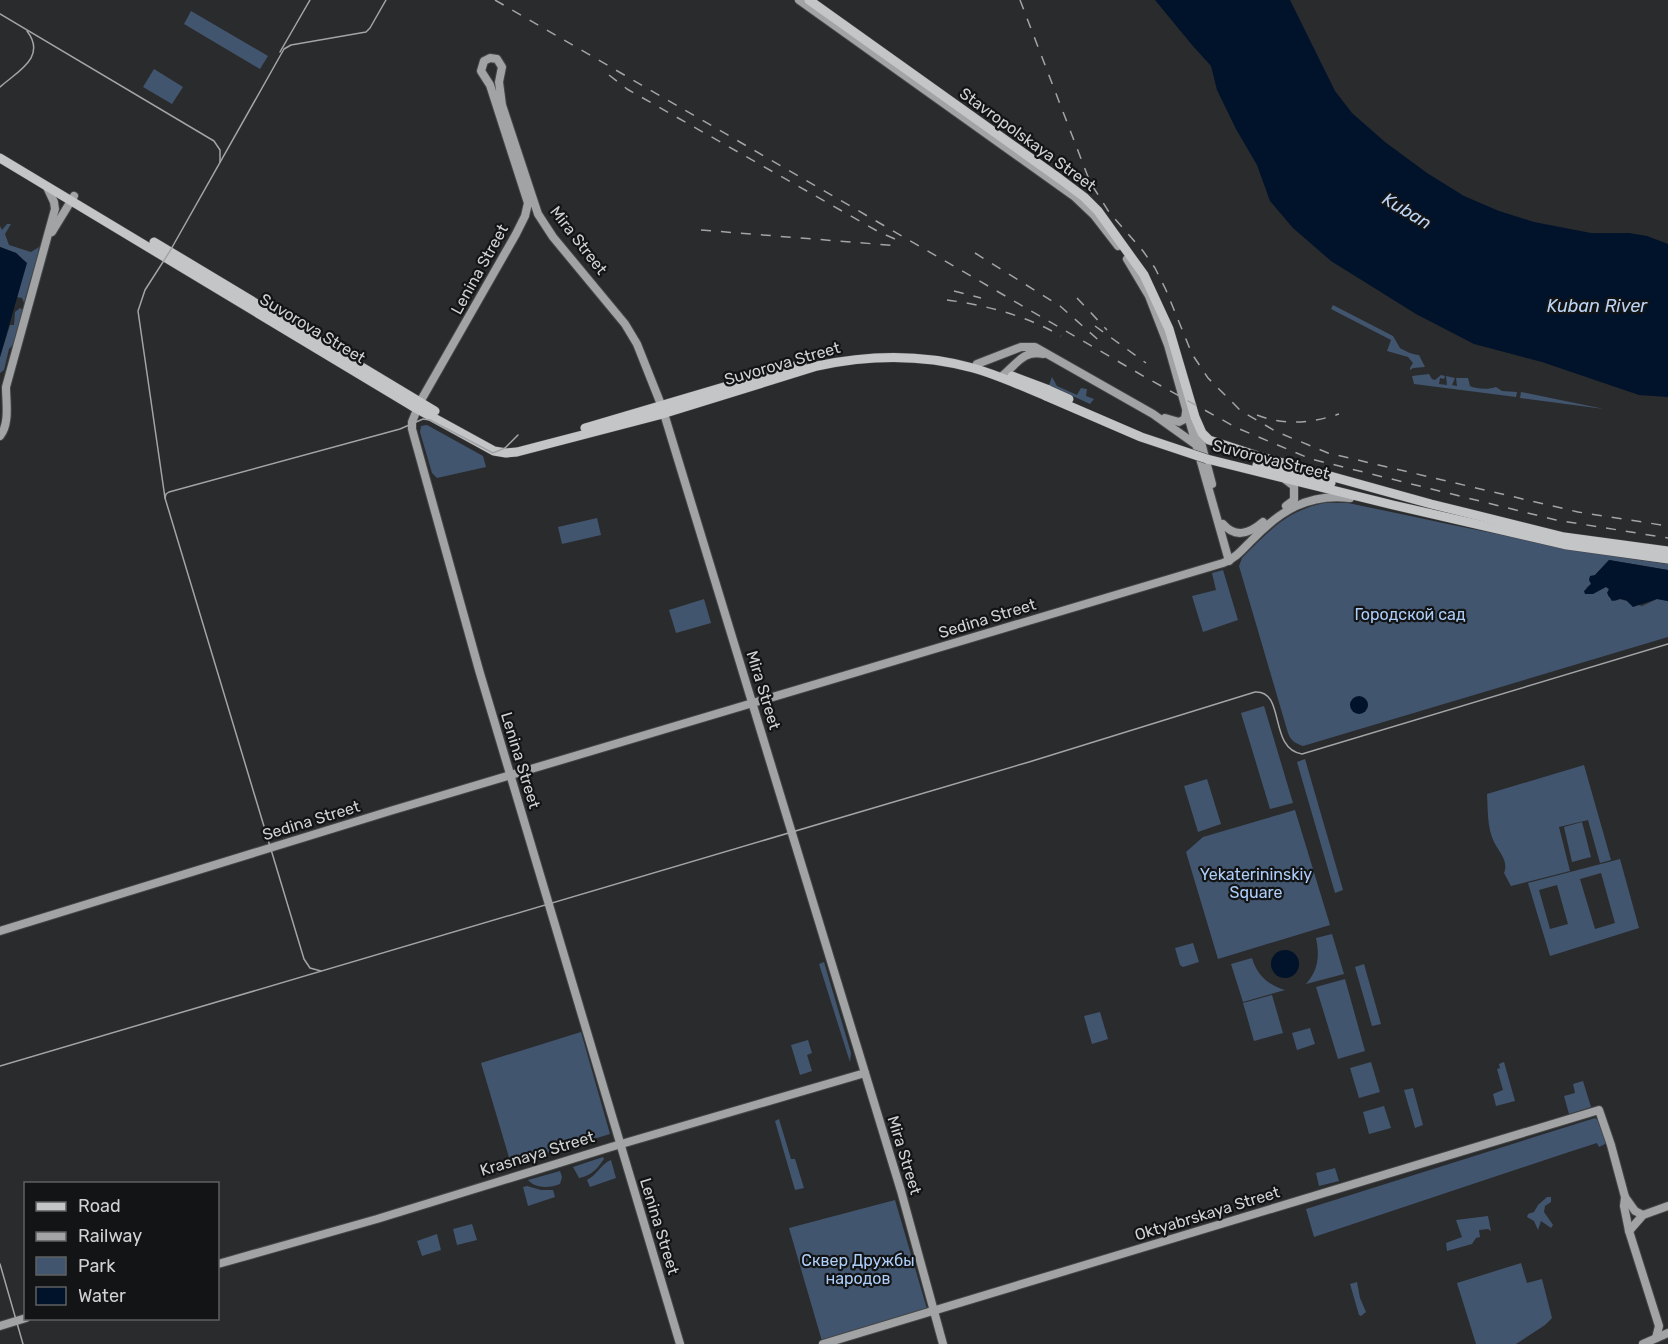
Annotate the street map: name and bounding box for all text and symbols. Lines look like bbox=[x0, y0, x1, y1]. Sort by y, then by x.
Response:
street label: Stavropolskaya Street bbox=[956, 84, 1100, 195]
water label: Kuban bbox=[1379, 188, 1435, 234]
street label: Mira Street bbox=[546, 202, 611, 278]
street label: Lenina Street bbox=[447, 221, 512, 318]
street label: Suvorova Street bbox=[257, 289, 369, 367]
water label: Kuban River bbox=[1547, 295, 1648, 317]
street label: Suvorova Street bbox=[722, 338, 842, 389]
street label: Suvorova Street bbox=[1211, 436, 1331, 483]
street label: Sedina Street bbox=[936, 595, 1038, 642]
park label: Городской сад bbox=[1354, 605, 1466, 624]
street label: Mira Street bbox=[743, 648, 785, 732]
street label: Lenina Street bbox=[497, 710, 544, 811]
street label: Sedina Street bbox=[260, 797, 362, 844]
park label: Yekaterininskiy Square bbox=[1200, 865, 1312, 902]
street label: Mira Street bbox=[884, 1113, 926, 1197]
street label: Krasnaya Street bbox=[478, 1127, 597, 1180]
street label: Lenina Street bbox=[636, 1176, 683, 1277]
legend bbox=[24, 1182, 219, 1320]
street label: Oktyabrskaya Street bbox=[1132, 1182, 1282, 1245]
text: Road bbox=[78, 1195, 121, 1217]
text: Railway bbox=[78, 1225, 142, 1247]
park label: Сквер Дружбы народов bbox=[801, 1251, 915, 1288]
text: Park bbox=[78, 1255, 116, 1277]
text: Water bbox=[78, 1285, 126, 1307]

